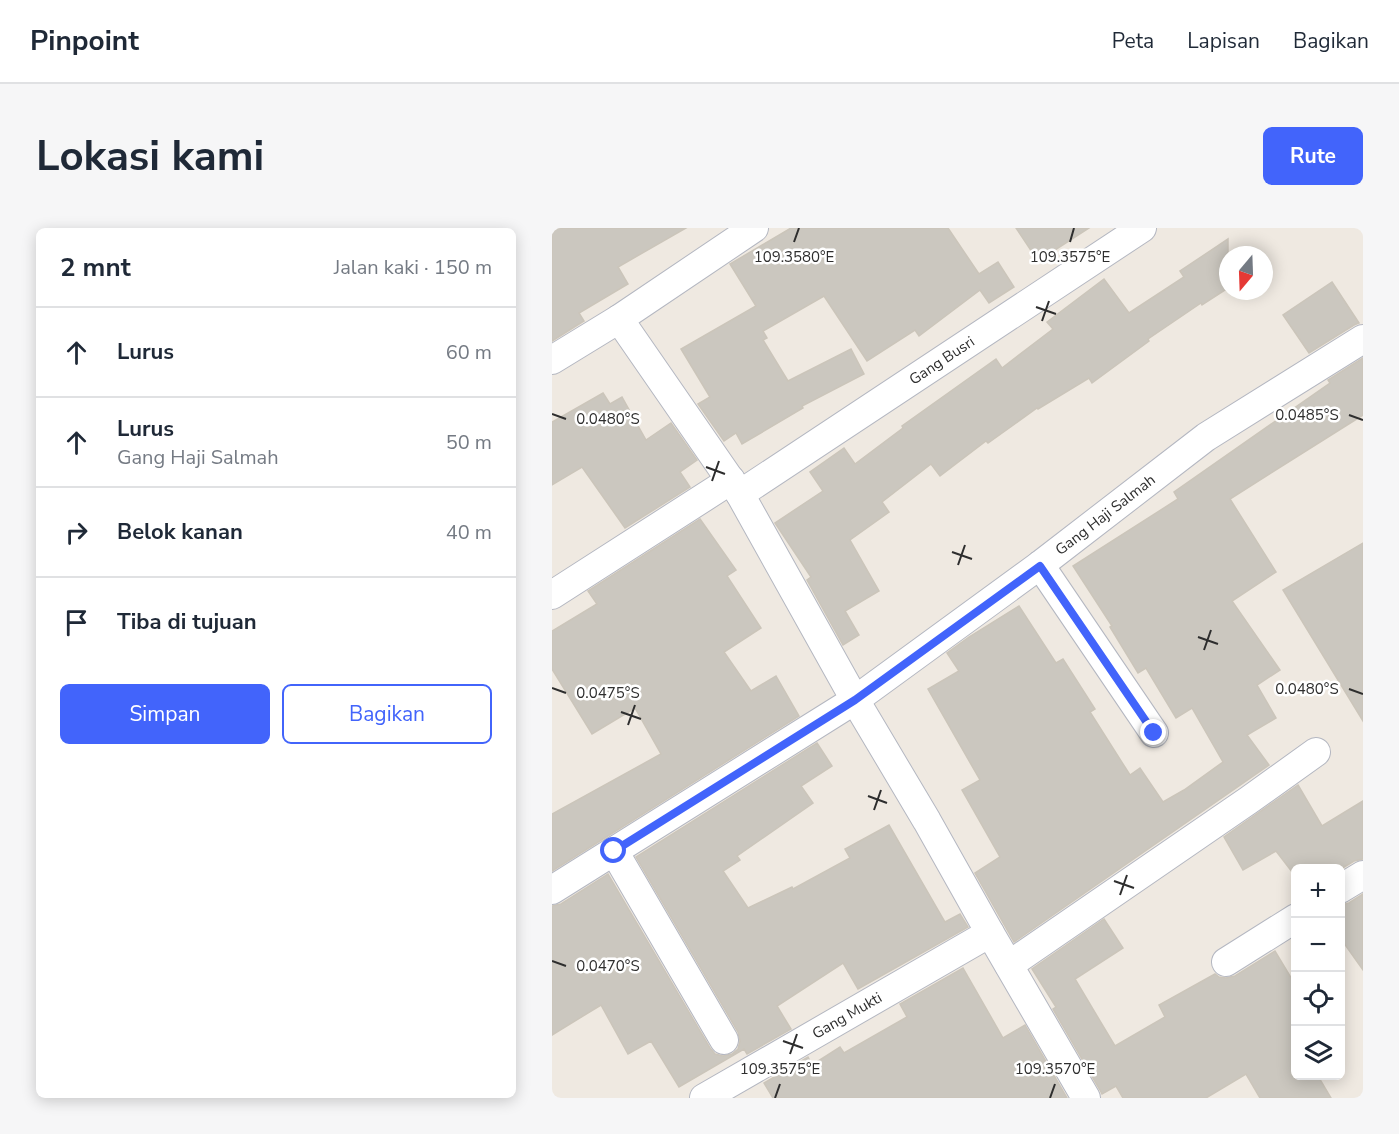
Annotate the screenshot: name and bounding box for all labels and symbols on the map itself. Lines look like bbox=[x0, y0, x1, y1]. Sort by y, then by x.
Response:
north arrow bbox=[1219, 246, 1273, 300]
text: 109.3580°E bbox=[754, 247, 834, 267]
text: 109.3575°E bbox=[1030, 247, 1110, 267]
street label: Gang Busri bbox=[905, 332, 978, 389]
text: 0.0485°S bbox=[1275, 405, 1339, 425]
text: 0.0480°S bbox=[576, 409, 640, 429]
street label: Gang Haji Salmah bbox=[1051, 470, 1159, 560]
text: 0.0480°S bbox=[1275, 679, 1339, 699]
text: 0.0475°S bbox=[576, 683, 640, 703]
route end bbox=[1140, 719, 1166, 745]
route start bbox=[600, 837, 626, 863]
text: 0.0470°S bbox=[576, 956, 640, 976]
street label: Gang Mukti bbox=[808, 988, 885, 1044]
text: 109.3575°E bbox=[740, 1059, 820, 1079]
text: 109.3570°E bbox=[1015, 1059, 1095, 1079]

